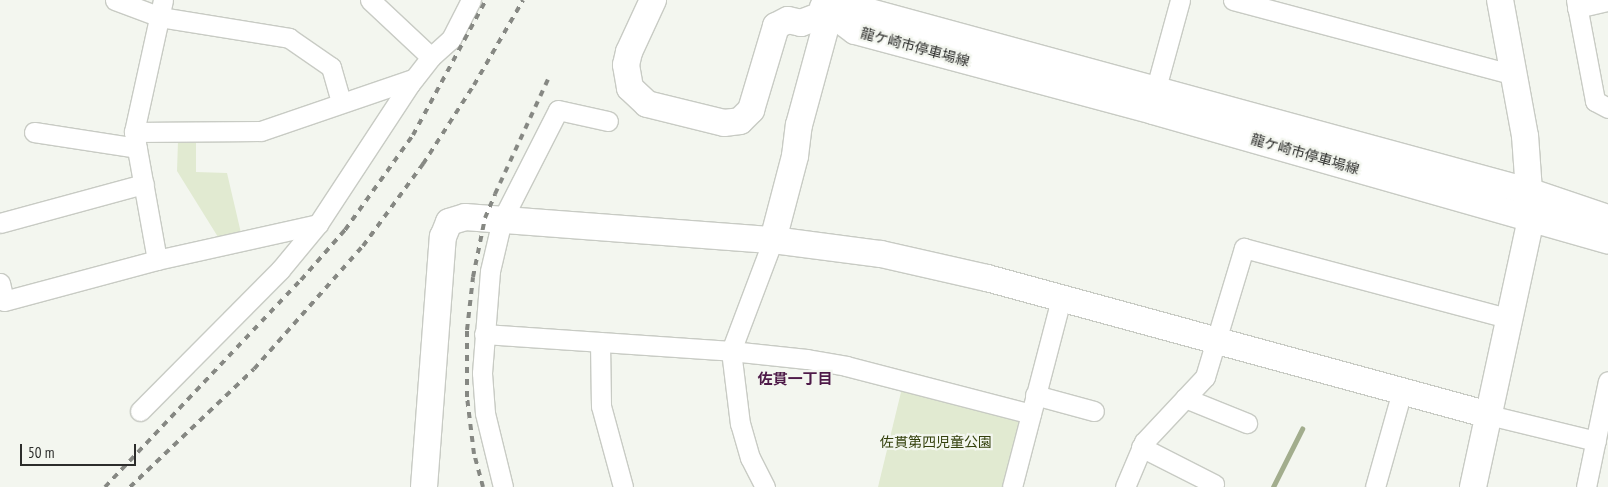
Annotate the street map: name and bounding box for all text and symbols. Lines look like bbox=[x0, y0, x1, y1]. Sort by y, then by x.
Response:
street label: 龍ケ崎市停車場線 bbox=[859, 24, 971, 70]
street label: 龍ケ崎市停車場線 bbox=[1249, 130, 1361, 178]
district label: 佐貫一丁目 bbox=[758, 370, 832, 388]
scale bar bbox=[22, 434, 139, 466]
park label: 佐貫第四児童公園 bbox=[880, 434, 992, 450]
text: 50 m bbox=[28, 443, 54, 462]

